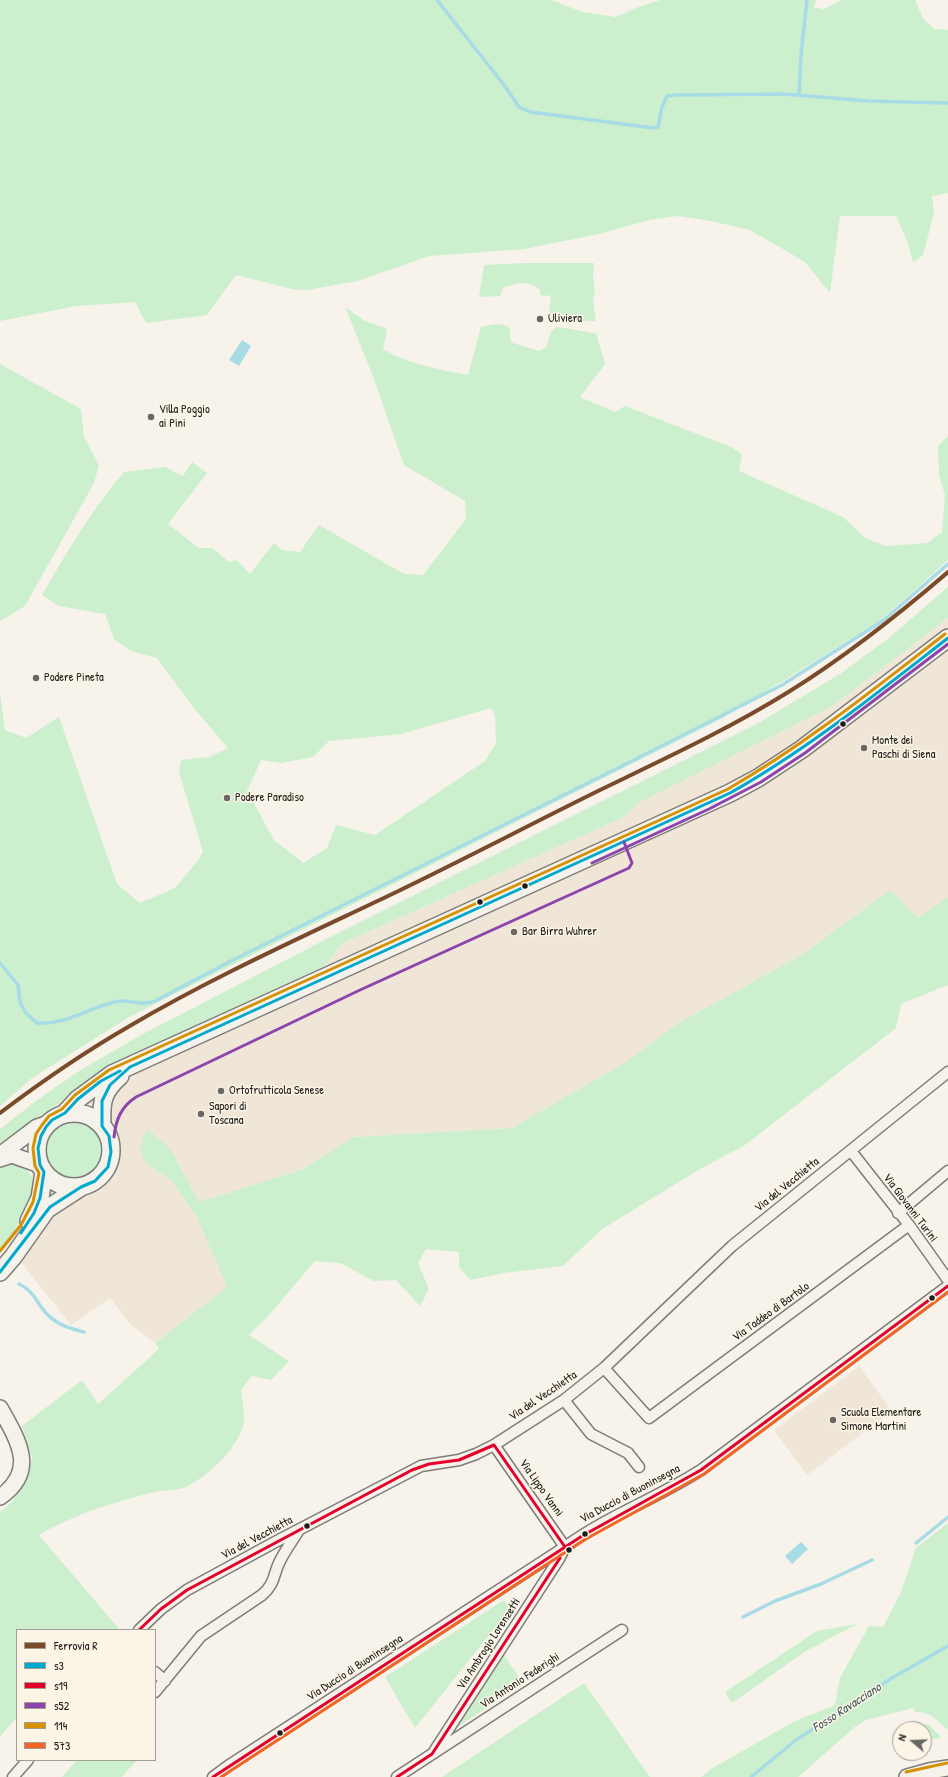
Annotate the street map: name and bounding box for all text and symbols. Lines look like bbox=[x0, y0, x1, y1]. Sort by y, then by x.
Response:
place label: Uliviera bbox=[548, 312, 582, 326]
marker: Uliviera bbox=[535, 314, 545, 324]
place label: Villa Poggio ai Pini bbox=[159, 403, 210, 431]
marker: Villa Poggio ai Pini bbox=[146, 412, 156, 422]
place label: Podere Pineta bbox=[44, 671, 104, 685]
marker: Podere Pineta bbox=[31, 673, 41, 683]
unlabelled marker bbox=[838, 719, 848, 729]
place label: Monte dei Paschi di Siena bbox=[872, 734, 935, 762]
marker: Monte dei Paschi di Siena bbox=[859, 743, 869, 753]
place label: Podere Paradiso bbox=[235, 791, 304, 805]
marker: Podere Paradiso bbox=[222, 793, 232, 803]
unlabelled marker bbox=[520, 881, 530, 891]
unlabelled marker bbox=[475, 897, 485, 907]
place label: Bar Birra Wuhrer bbox=[522, 925, 597, 939]
marker: Bar Birra Wuhrer bbox=[509, 927, 519, 937]
place label: Ortofrutticola Senese bbox=[229, 1084, 324, 1098]
marker: Ortofrutticola Senese bbox=[216, 1086, 226, 1096]
place label: Sapori di Toscana bbox=[209, 1100, 247, 1128]
marker: Sapori di Toscana bbox=[196, 1109, 206, 1119]
street label: Via del Vecchietta bbox=[752, 1155, 822, 1215]
street label: Via Giovanni Turini bbox=[880, 1171, 940, 1245]
street label: Via Taddeo di Bartolo bbox=[730, 1279, 812, 1345]
unlabelled marker bbox=[927, 1293, 937, 1303]
street label: Via del Vecchietta bbox=[506, 1368, 580, 1424]
place label: Scuola Elementare Simone Martini bbox=[841, 1406, 921, 1434]
marker: Scuola Elementare Simone Martini bbox=[828, 1415, 838, 1425]
street label: Via Lippo Vanni bbox=[516, 1456, 566, 1520]
street label: Via Duccio di Buoninsegna bbox=[578, 1462, 682, 1526]
street label: Via del Vecchietta bbox=[219, 1513, 295, 1563]
unlabelled marker bbox=[302, 1521, 312, 1531]
unlabelled marker bbox=[580, 1529, 590, 1539]
unlabelled marker bbox=[564, 1545, 574, 1555]
street label: Via Ambrogio Lorenzetti bbox=[454, 1596, 524, 1692]
legend bbox=[16, 1629, 156, 1761]
street label: Via Duccio di Buoninsegna bbox=[304, 1632, 406, 1704]
text: Ferrovia R bbox=[54, 1637, 98, 1654]
street label: Via Antonio Federighi bbox=[478, 1650, 562, 1712]
text: s3 bbox=[54, 1657, 64, 1674]
text: s19 bbox=[54, 1677, 67, 1694]
water label: Fosso Ravacciano bbox=[810, 1680, 884, 1736]
text: s52 bbox=[54, 1697, 69, 1714]
text: 114 bbox=[54, 1717, 67, 1734]
north arrow bbox=[892, 1721, 932, 1761]
unlabelled marker bbox=[275, 1728, 285, 1738]
text: N bbox=[894, 1732, 909, 1742]
text: 573 bbox=[54, 1737, 70, 1754]

